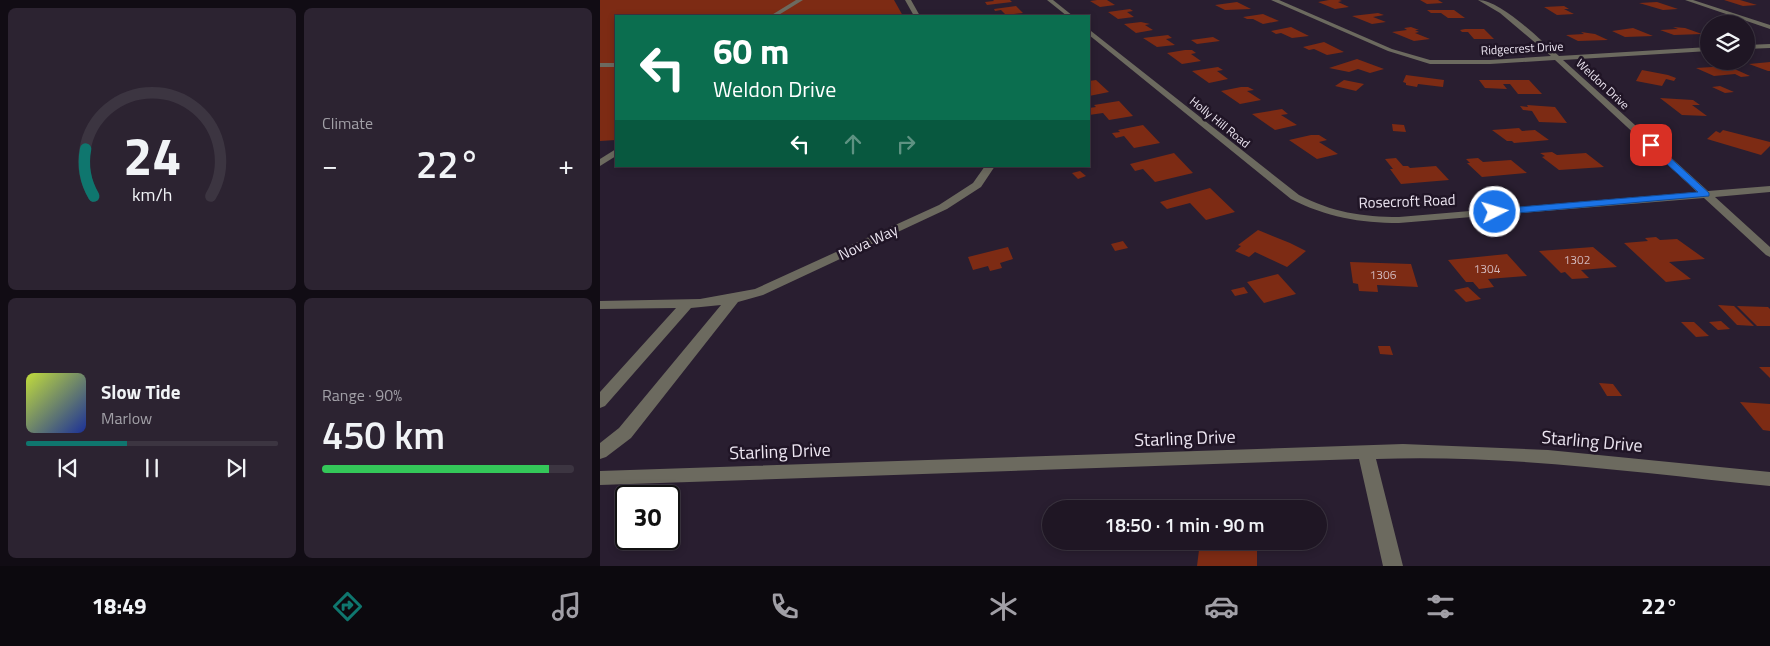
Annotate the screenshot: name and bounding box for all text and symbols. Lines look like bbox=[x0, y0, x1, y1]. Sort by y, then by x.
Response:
map controls bbox=[1700, 15, 1755, 70]
button: layers bbox=[1700, 15, 1755, 70]
text: 60 m bbox=[713, 24, 789, 78]
icon: left bbox=[630, 35, 695, 100]
street label: Ridgecrest Drive bbox=[1480, 36, 1564, 60]
street label: Weldon Drive bbox=[1572, 54, 1634, 114]
text: Weldon Drive bbox=[713, 72, 836, 106]
street label: Holly Hill Road bbox=[1186, 92, 1254, 152]
text: Climate bbox=[322, 111, 373, 135]
text: 24 bbox=[123, 116, 181, 195]
pin bbox=[1630, 124, 1672, 166]
icon: left bbox=[786, 130, 814, 158]
icon: ahead bbox=[839, 130, 867, 158]
icon: right bbox=[892, 130, 920, 158]
icon: arrive bbox=[1637, 131, 1665, 159]
text: 22° bbox=[416, 135, 480, 193]
text: − bbox=[322, 143, 338, 186]
text: + bbox=[558, 143, 574, 186]
text: km/h bbox=[132, 181, 172, 208]
position arrow bbox=[1468, 185, 1520, 237]
street label: Rosecroft Road bbox=[1358, 188, 1456, 214]
street label: Nova Way bbox=[834, 218, 902, 266]
house number: 1302 bbox=[1564, 250, 1590, 269]
house number: 1304 bbox=[1474, 259, 1501, 278]
house number: 1306 bbox=[1370, 265, 1397, 284]
text: Slow Tide bbox=[101, 377, 180, 406]
text: Range · 90% bbox=[322, 383, 402, 407]
text: Marlow bbox=[101, 406, 152, 430]
text: 450 km bbox=[322, 406, 445, 464]
street label: Starling Drive bbox=[1134, 423, 1236, 453]
street label: Starling Drive bbox=[1540, 423, 1644, 459]
street label: Starling Drive bbox=[729, 436, 831, 466]
icon: previous bbox=[54, 454, 82, 482]
icon: pause bbox=[138, 454, 166, 482]
icon: next bbox=[222, 454, 250, 482]
speed limit sign: 30 bbox=[615, 485, 680, 550]
text: 18:50 · 1 min · 90 m bbox=[1105, 510, 1264, 539]
text: 18:49 bbox=[92, 589, 147, 623]
icon: directions bbox=[330, 589, 365, 624]
icon: music bbox=[549, 589, 584, 624]
icon: phone bbox=[767, 589, 802, 624]
icon: climate bbox=[986, 589, 1021, 624]
icon: car bbox=[1204, 589, 1239, 624]
icon: filters bbox=[1423, 589, 1458, 624]
text: 22° bbox=[1641, 589, 1678, 623]

